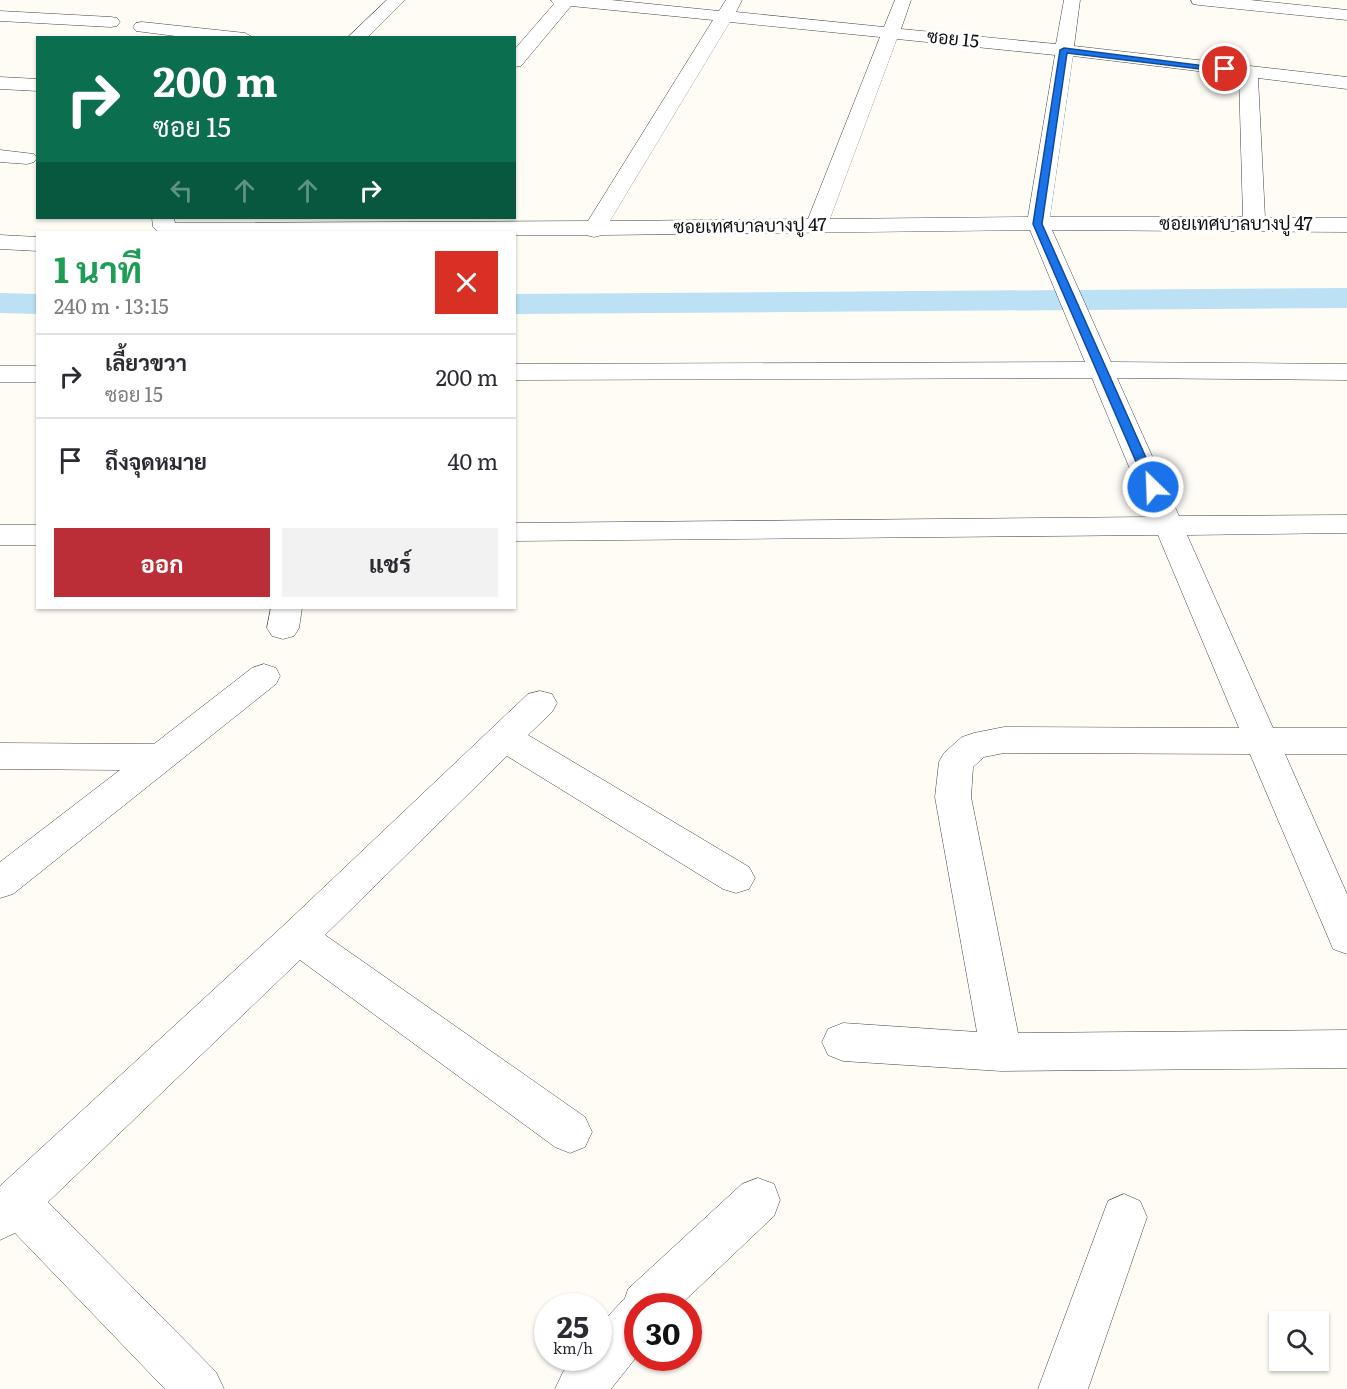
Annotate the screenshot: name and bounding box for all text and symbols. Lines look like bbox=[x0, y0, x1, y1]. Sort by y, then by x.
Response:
street label: ซอย 15 bbox=[926, 21, 980, 54]
pin bbox=[1199, 43, 1250, 94]
text: 200 m bbox=[153, 48, 278, 110]
icon: arrive bbox=[1208, 52, 1241, 85]
icon: right bbox=[54, 60, 132, 138]
text: ซอย 15 bbox=[153, 105, 231, 145]
icon: left bbox=[165, 174, 198, 207]
icon: ahead bbox=[228, 174, 261, 207]
icon: ahead bbox=[291, 174, 324, 207]
icon: right bbox=[354, 174, 387, 207]
street label: ซอยเทศบาลบางปู 47 bbox=[1159, 209, 1313, 237]
street label: ซอยเทศบาลบางปู 47 bbox=[673, 210, 827, 240]
text: 1 นาที bbox=[54, 241, 142, 294]
button: close bbox=[435, 251, 498, 314]
text: 240 m · 13:15 bbox=[54, 290, 169, 320]
text: เลี้ยวขวา bbox=[105, 345, 187, 378]
icon: right bbox=[54, 360, 87, 393]
text: 200 m bbox=[436, 360, 498, 393]
text: ซอย 15 bbox=[105, 378, 163, 408]
icon: arrive bbox=[54, 444, 87, 477]
text: ถึงจุดหมาย bbox=[105, 444, 207, 477]
text: 40 m bbox=[447, 444, 498, 477]
position arrow bbox=[1121, 455, 1185, 519]
button: ออก bbox=[54, 528, 270, 597]
button: แชร์ bbox=[282, 528, 498, 597]
speed limit sign: 30 bbox=[624, 1293, 702, 1371]
text: 25 bbox=[557, 1303, 589, 1347]
map controls bbox=[1269, 1311, 1329, 1371]
button: search bbox=[1269, 1311, 1329, 1371]
text: km/h bbox=[553, 1336, 593, 1359]

